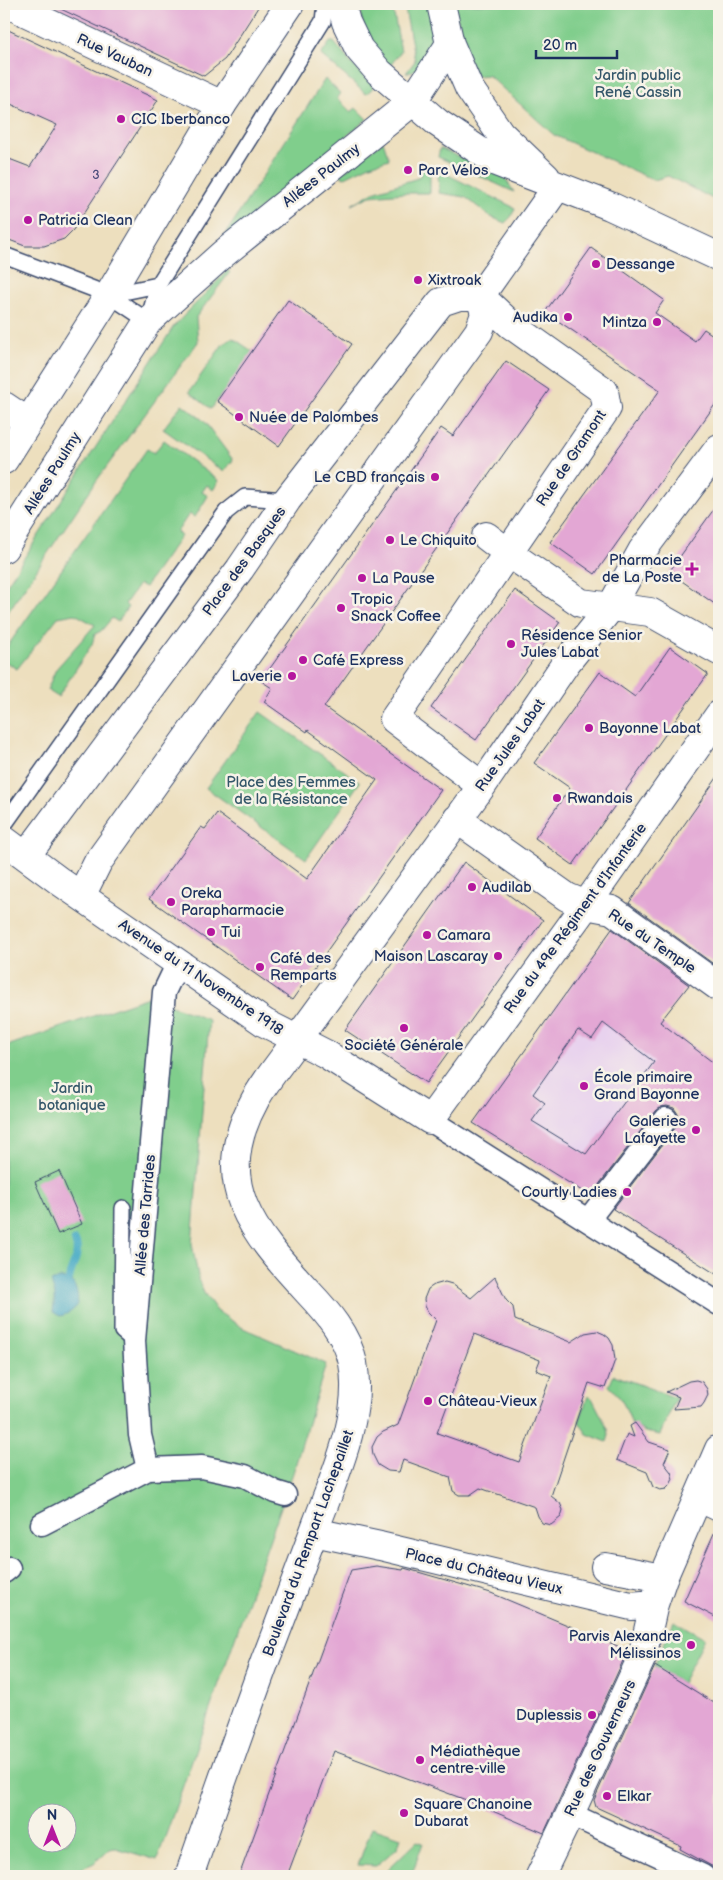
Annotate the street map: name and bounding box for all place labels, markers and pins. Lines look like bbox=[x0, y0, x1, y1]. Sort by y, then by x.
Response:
place label: CIC Iberbanco bbox=[131, 110, 230, 129]
marker: CIC Iberbanco bbox=[115, 113, 127, 125]
place label: Parc Vélos bbox=[418, 161, 489, 180]
marker: Parc Vélos bbox=[402, 164, 414, 176]
place label: Patricia Clean bbox=[38, 211, 133, 230]
marker: Patricia Clean bbox=[22, 214, 34, 226]
place label: Dessange bbox=[606, 255, 675, 274]
marker: Dessange bbox=[590, 258, 602, 270]
place label: Xixtroak bbox=[427, 271, 482, 290]
marker: Xixtroak bbox=[412, 274, 424, 286]
place label: Audika bbox=[513, 308, 558, 327]
marker: Audika bbox=[562, 311, 574, 323]
place label: Mintza bbox=[602, 313, 647, 332]
marker: Mintza bbox=[651, 316, 663, 328]
place label: Nuée de Palombes bbox=[249, 408, 379, 427]
marker: Nuée de Palombes bbox=[233, 411, 245, 423]
place label: Le CBD français bbox=[314, 468, 426, 487]
marker: Le CBD français bbox=[429, 471, 441, 483]
place label: Le Chiquito bbox=[400, 531, 477, 550]
marker: Le Chiquito bbox=[384, 534, 396, 546]
place label: Pharmacie de La Poste bbox=[602, 551, 682, 587]
marker: Pharmacie de La Poste bbox=[686, 563, 698, 575]
place label: La Pause bbox=[372, 569, 435, 588]
marker: La Pause bbox=[356, 572, 368, 584]
place label: Tropic Snack Coffee bbox=[351, 590, 441, 626]
marker: Tropic Snack Coffee bbox=[335, 602, 347, 614]
place label: Résidence Senior Jules Labat bbox=[521, 626, 643, 662]
marker: Résidence Senior Jules Labat bbox=[505, 638, 517, 650]
place label: Café Express bbox=[313, 651, 404, 670]
marker: Café Express bbox=[297, 654, 309, 666]
place label: Laverie bbox=[232, 667, 282, 686]
marker: Laverie bbox=[286, 670, 298, 682]
place label: Bayonne Labat bbox=[599, 719, 701, 738]
marker: Bayonne Labat bbox=[583, 722, 595, 734]
place label: Rwandais bbox=[567, 789, 633, 808]
marker: Rwandais bbox=[551, 792, 563, 804]
place label: Audilab bbox=[482, 878, 532, 897]
marker: Audilab bbox=[466, 881, 478, 893]
place label: Oreka Parapharmacie bbox=[181, 884, 284, 920]
marker: Oreka Parapharmacie bbox=[165, 896, 177, 908]
place label: Tui bbox=[221, 923, 241, 942]
marker: Tui bbox=[205, 926, 217, 938]
place label: Camara bbox=[437, 926, 491, 945]
marker: Camara bbox=[421, 929, 433, 941]
place label: Maison Lascaray bbox=[374, 947, 488, 966]
place label: Café des Remparts bbox=[270, 949, 337, 985]
marker: Maison Lascaray bbox=[492, 950, 504, 962]
marker: Café des Remparts bbox=[254, 961, 266, 973]
marker: Société Générale bbox=[398, 1022, 410, 1034]
place label: Société Générale bbox=[345, 1036, 464, 1055]
place label: École primaire Grand Bayonne bbox=[594, 1068, 700, 1104]
marker: École primaire Grand Bayonne bbox=[578, 1080, 590, 1092]
place label: Galeries Lafayette bbox=[624, 1112, 687, 1148]
marker: Galeries Lafayette bbox=[690, 1124, 702, 1136]
place label: Courtly Ladies bbox=[521, 1183, 618, 1202]
marker: Courtly Ladies bbox=[621, 1186, 633, 1198]
place label: Château-Vieux bbox=[438, 1392, 537, 1411]
marker: Château-Vieux bbox=[422, 1395, 434, 1407]
place label: Parvis Alexandre Mélissinos bbox=[569, 1627, 682, 1663]
marker: Parvis Alexandre Mélissinos bbox=[685, 1639, 697, 1651]
place label: Duplessis bbox=[516, 1706, 583, 1725]
marker: Duplessis bbox=[586, 1709, 598, 1721]
place label: Médiathèque centre-ville bbox=[430, 1742, 521, 1778]
marker: Médiathèque centre-ville bbox=[414, 1754, 426, 1766]
place label: Elkar bbox=[617, 1787, 652, 1806]
marker: Elkar bbox=[601, 1790, 613, 1802]
place label: Square Chanoine Dubarat bbox=[414, 1795, 532, 1831]
marker: Square Chanoine Dubarat bbox=[398, 1807, 410, 1819]

